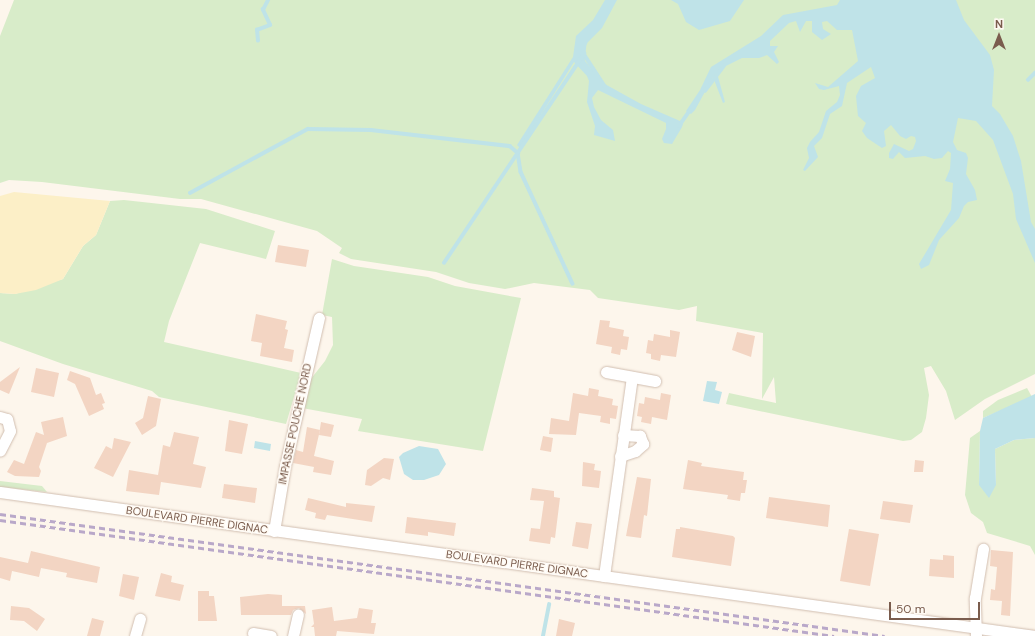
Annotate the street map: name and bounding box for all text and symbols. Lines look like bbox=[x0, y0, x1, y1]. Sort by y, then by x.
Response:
north arrow bbox=[979, 16, 1019, 56]
text: N bbox=[995, 17, 1003, 31]
street label: IMPASSE POUCHE NORD bbox=[276, 362, 314, 486]
street label: BOULEVARD PIERRE DIGNAC bbox=[125, 503, 269, 537]
street label: BOULEVARD PIERRE DIGNAC bbox=[445, 547, 589, 581]
scale bar bbox=[891, 594, 982, 620]
text: 50 m bbox=[896, 601, 925, 617]

